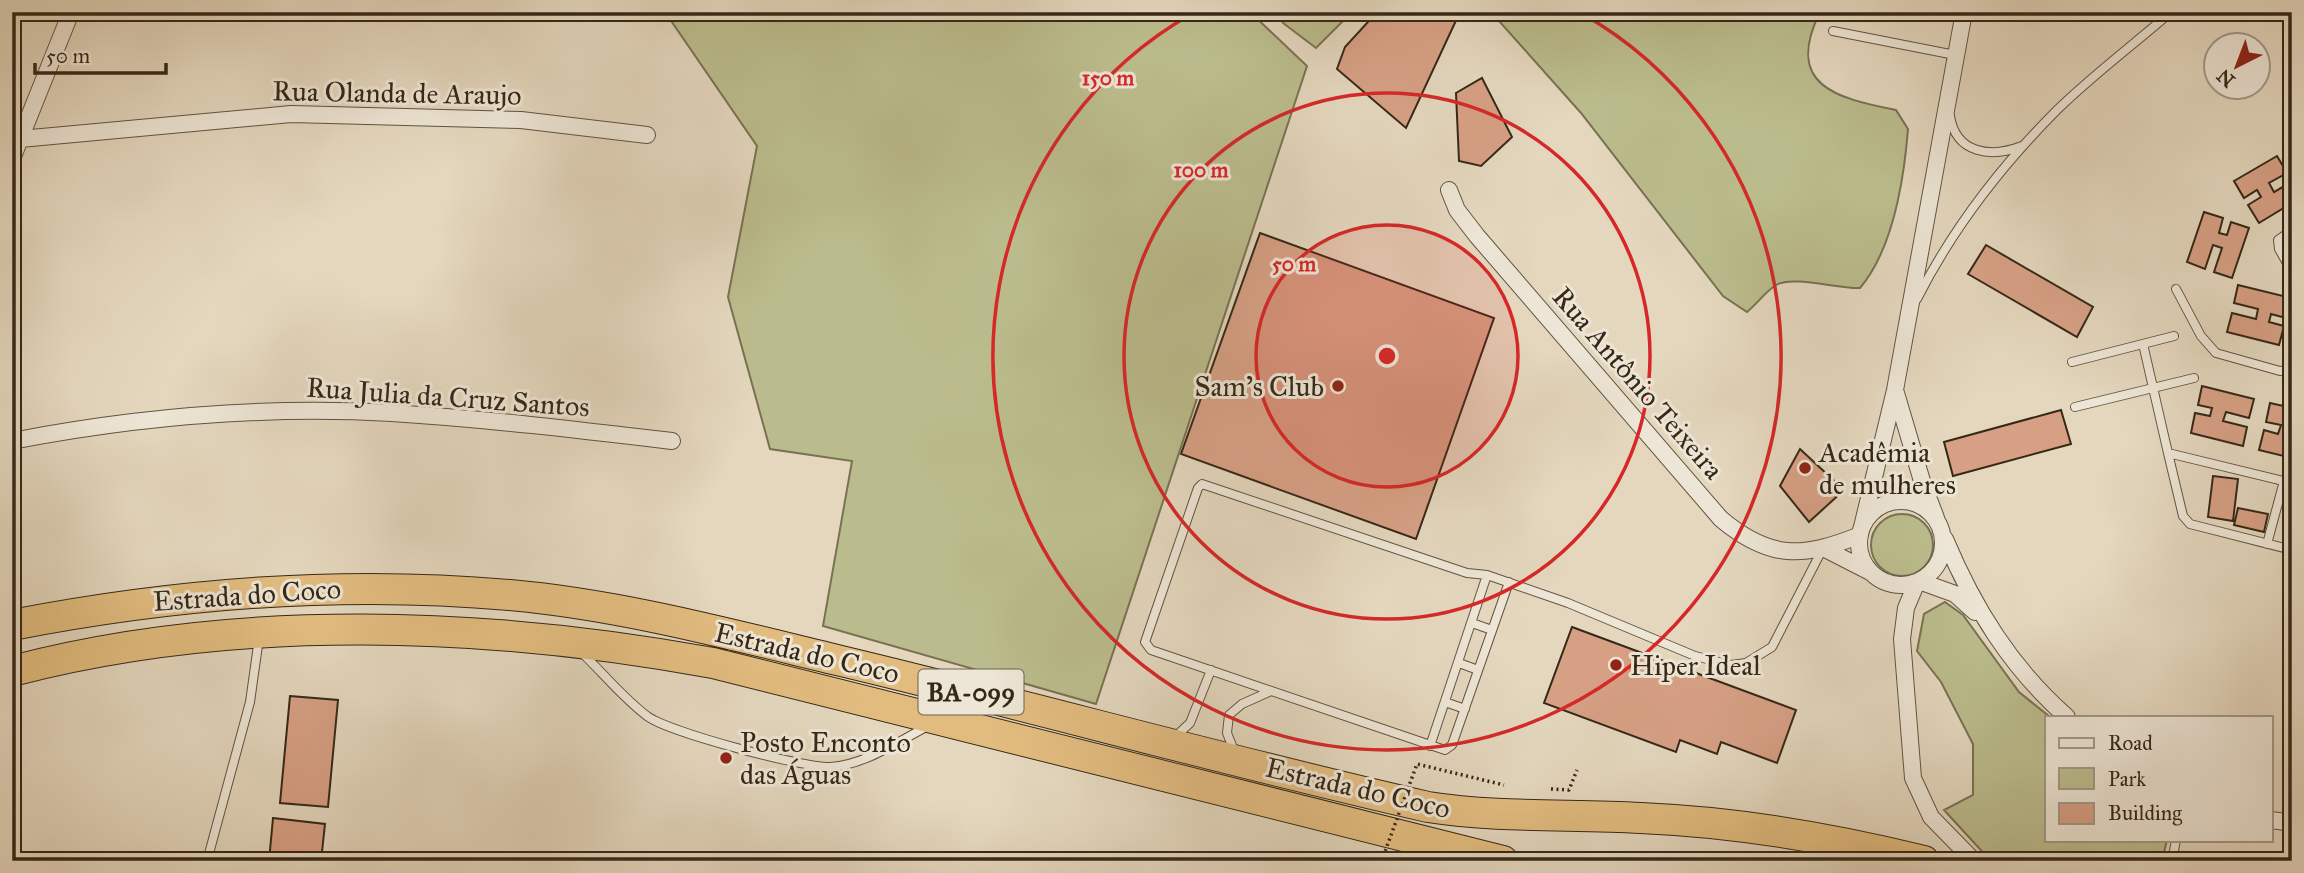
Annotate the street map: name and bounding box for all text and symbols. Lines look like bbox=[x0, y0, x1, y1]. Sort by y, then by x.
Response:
scale bar bbox=[35, 32, 166, 76]
north arrow bbox=[2202, 32, 2272, 102]
text: 50 m bbox=[46, 43, 91, 69]
text: N bbox=[2212, 64, 2240, 92]
text: 150 m bbox=[1082, 65, 1134, 91]
street label: Rua Olanda de Araujo bbox=[272, 73, 522, 113]
text: 100 m bbox=[1174, 157, 1229, 183]
text: 50 m bbox=[1272, 251, 1316, 277]
street label: Rua Antônio Teixeira bbox=[1545, 280, 1731, 486]
centre of rings bbox=[1375, 344, 1399, 368]
place label: Sam's Club bbox=[1195, 369, 1324, 404]
street label: Rua Julia da Cruz Santos bbox=[305, 370, 591, 424]
marker: Sam's Club bbox=[1330, 378, 1346, 394]
place label: Acadêmia de mulheres bbox=[1818, 435, 1956, 502]
marker: Acadêmia de mulheres bbox=[1797, 460, 1813, 476]
street label: Estrada do Coco bbox=[152, 571, 342, 619]
street label: Estrada do Coco bbox=[711, 615, 903, 691]
place label: Hiper Ideal bbox=[1630, 648, 1761, 683]
marker: Hiper Ideal bbox=[1608, 657, 1624, 673]
road number: BA-099 bbox=[918, 670, 1024, 714]
legend bbox=[2045, 716, 2272, 842]
place label: Posto Enconto das Águas bbox=[740, 725, 911, 792]
text: Road bbox=[2108, 730, 2153, 756]
marker: Posto Enconto das Águas bbox=[718, 750, 734, 766]
street label: Estrada do Coco bbox=[1262, 750, 1454, 826]
text: Park bbox=[2108, 766, 2146, 792]
text: Building bbox=[2108, 800, 2182, 826]

